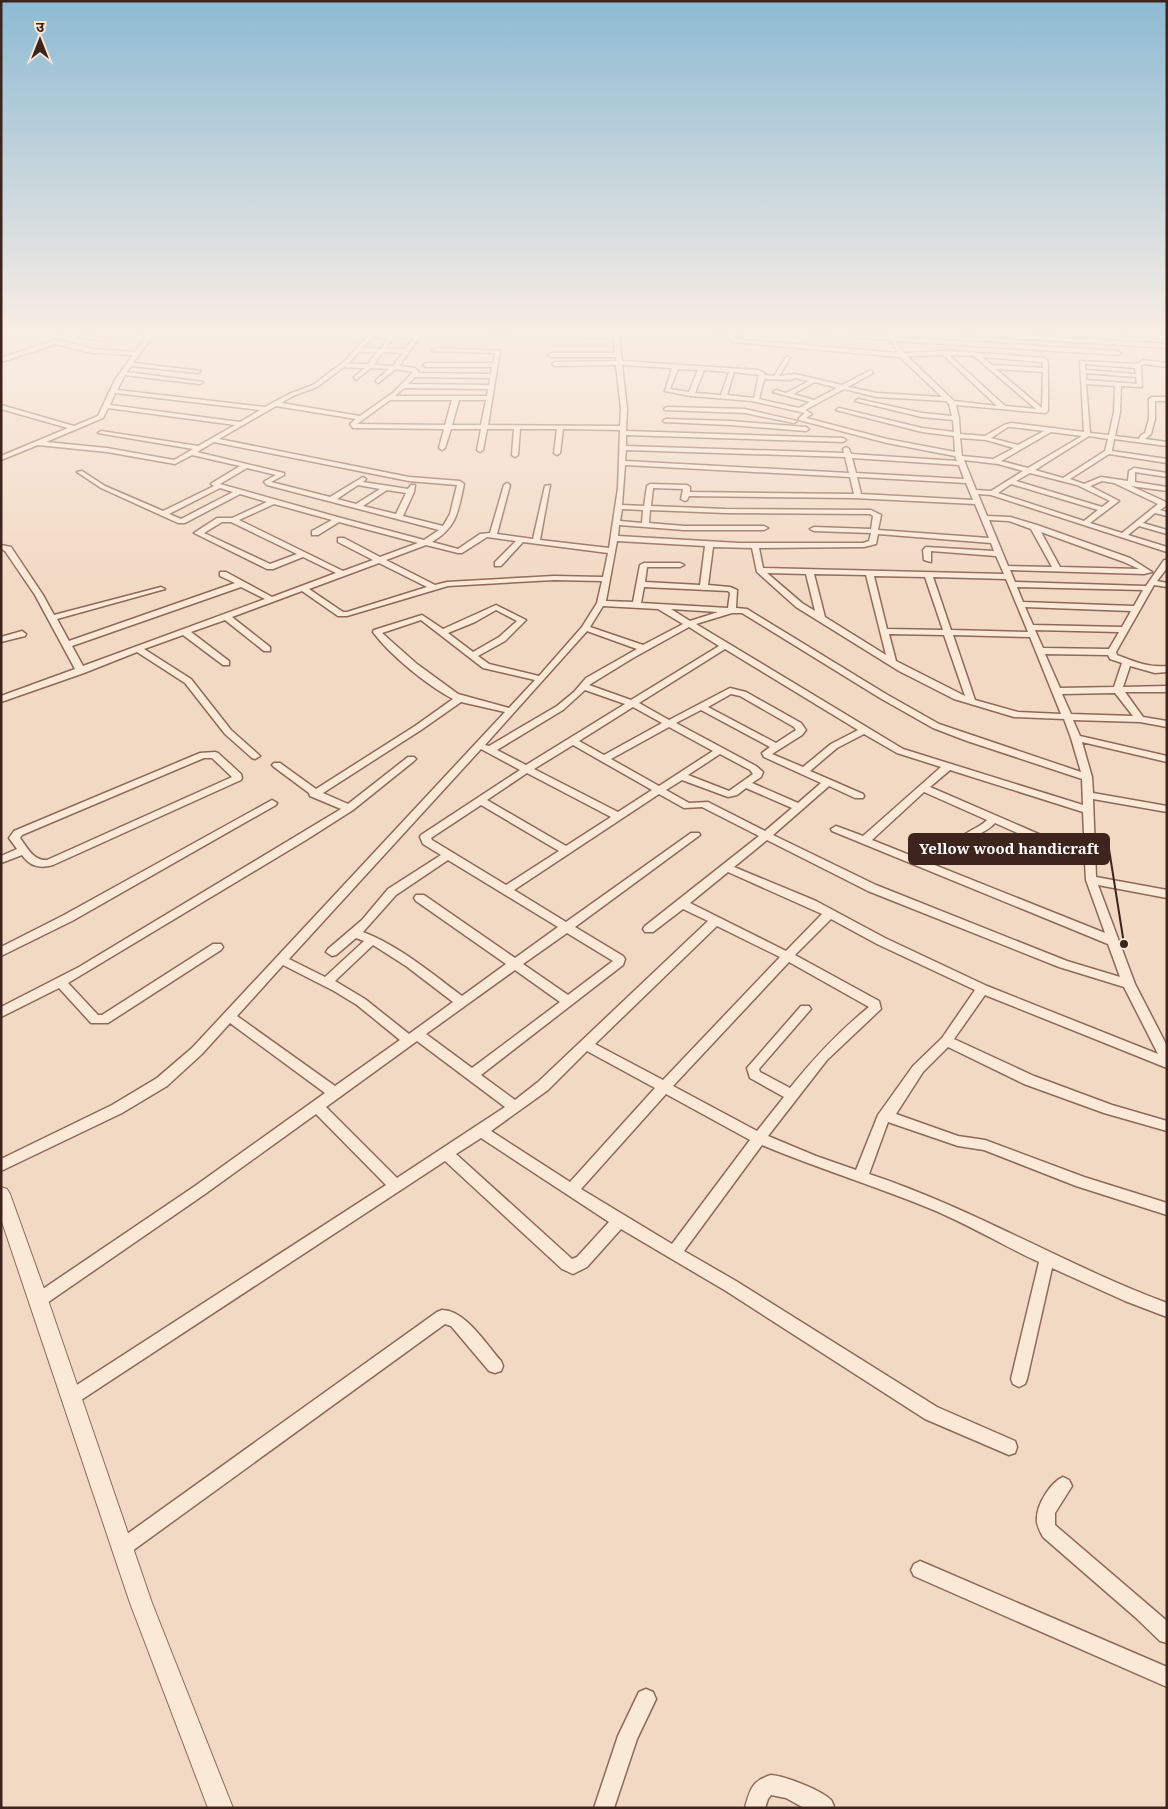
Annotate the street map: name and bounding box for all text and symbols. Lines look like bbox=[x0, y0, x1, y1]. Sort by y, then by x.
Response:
north arrow bbox=[15, 15, 65, 65]
text: उ bbox=[36, 17, 45, 36]
callout: Yellow wood handicraft bbox=[909, 834, 1109, 864]
text: Yellow wood handicraft bbox=[919, 838, 1099, 858]

